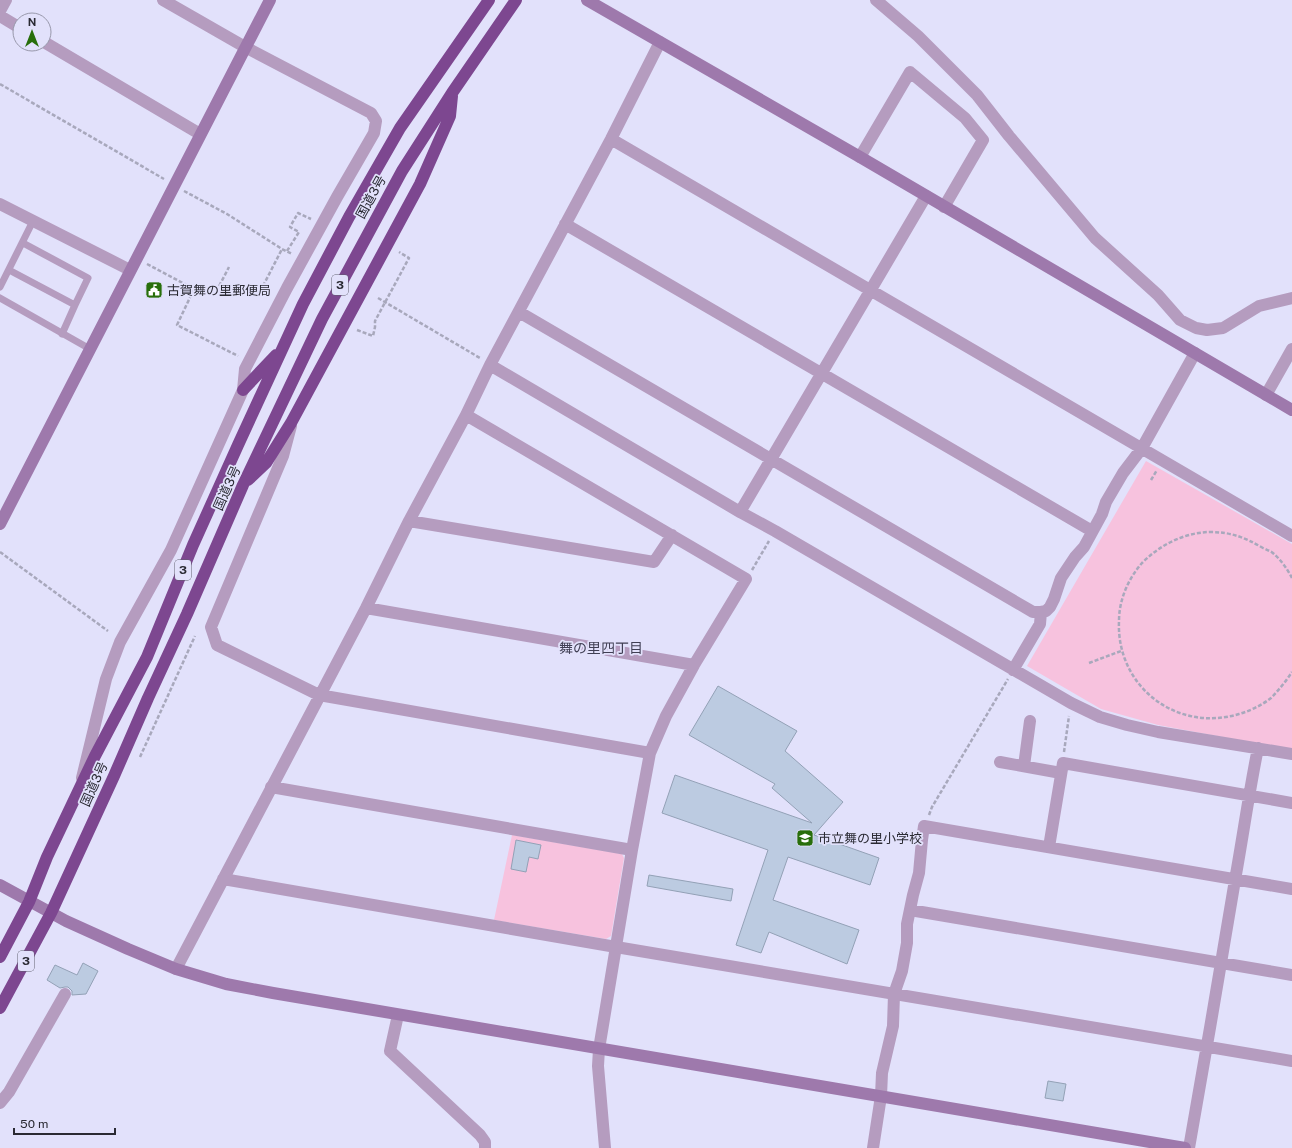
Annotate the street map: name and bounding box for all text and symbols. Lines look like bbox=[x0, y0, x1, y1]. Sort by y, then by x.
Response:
north arrow bbox=[12, 12, 52, 52]
text: N bbox=[28, 16, 36, 28]
street label: 国道3号 bbox=[353, 173, 389, 221]
road number: 3 bbox=[332, 275, 348, 295]
public building icon: 古賀舞の里郵便局 bbox=[144, 280, 164, 300]
place label: 古賀舞の里郵便局 bbox=[167, 283, 271, 298]
street label: 国道3号 bbox=[211, 463, 243, 513]
road number: 3 bbox=[175, 560, 191, 580]
district label: 舞の里四丁目 bbox=[559, 640, 643, 656]
street label: 国道3号 bbox=[78, 759, 110, 809]
school or university icon: 市立舞の里小学校 bbox=[795, 828, 815, 848]
place label: 市立舞の里小学校 bbox=[818, 831, 922, 846]
road number: 3 bbox=[18, 951, 34, 971]
scale bar bbox=[14, 1110, 115, 1136]
text: 50 m bbox=[20, 1117, 48, 1131]

